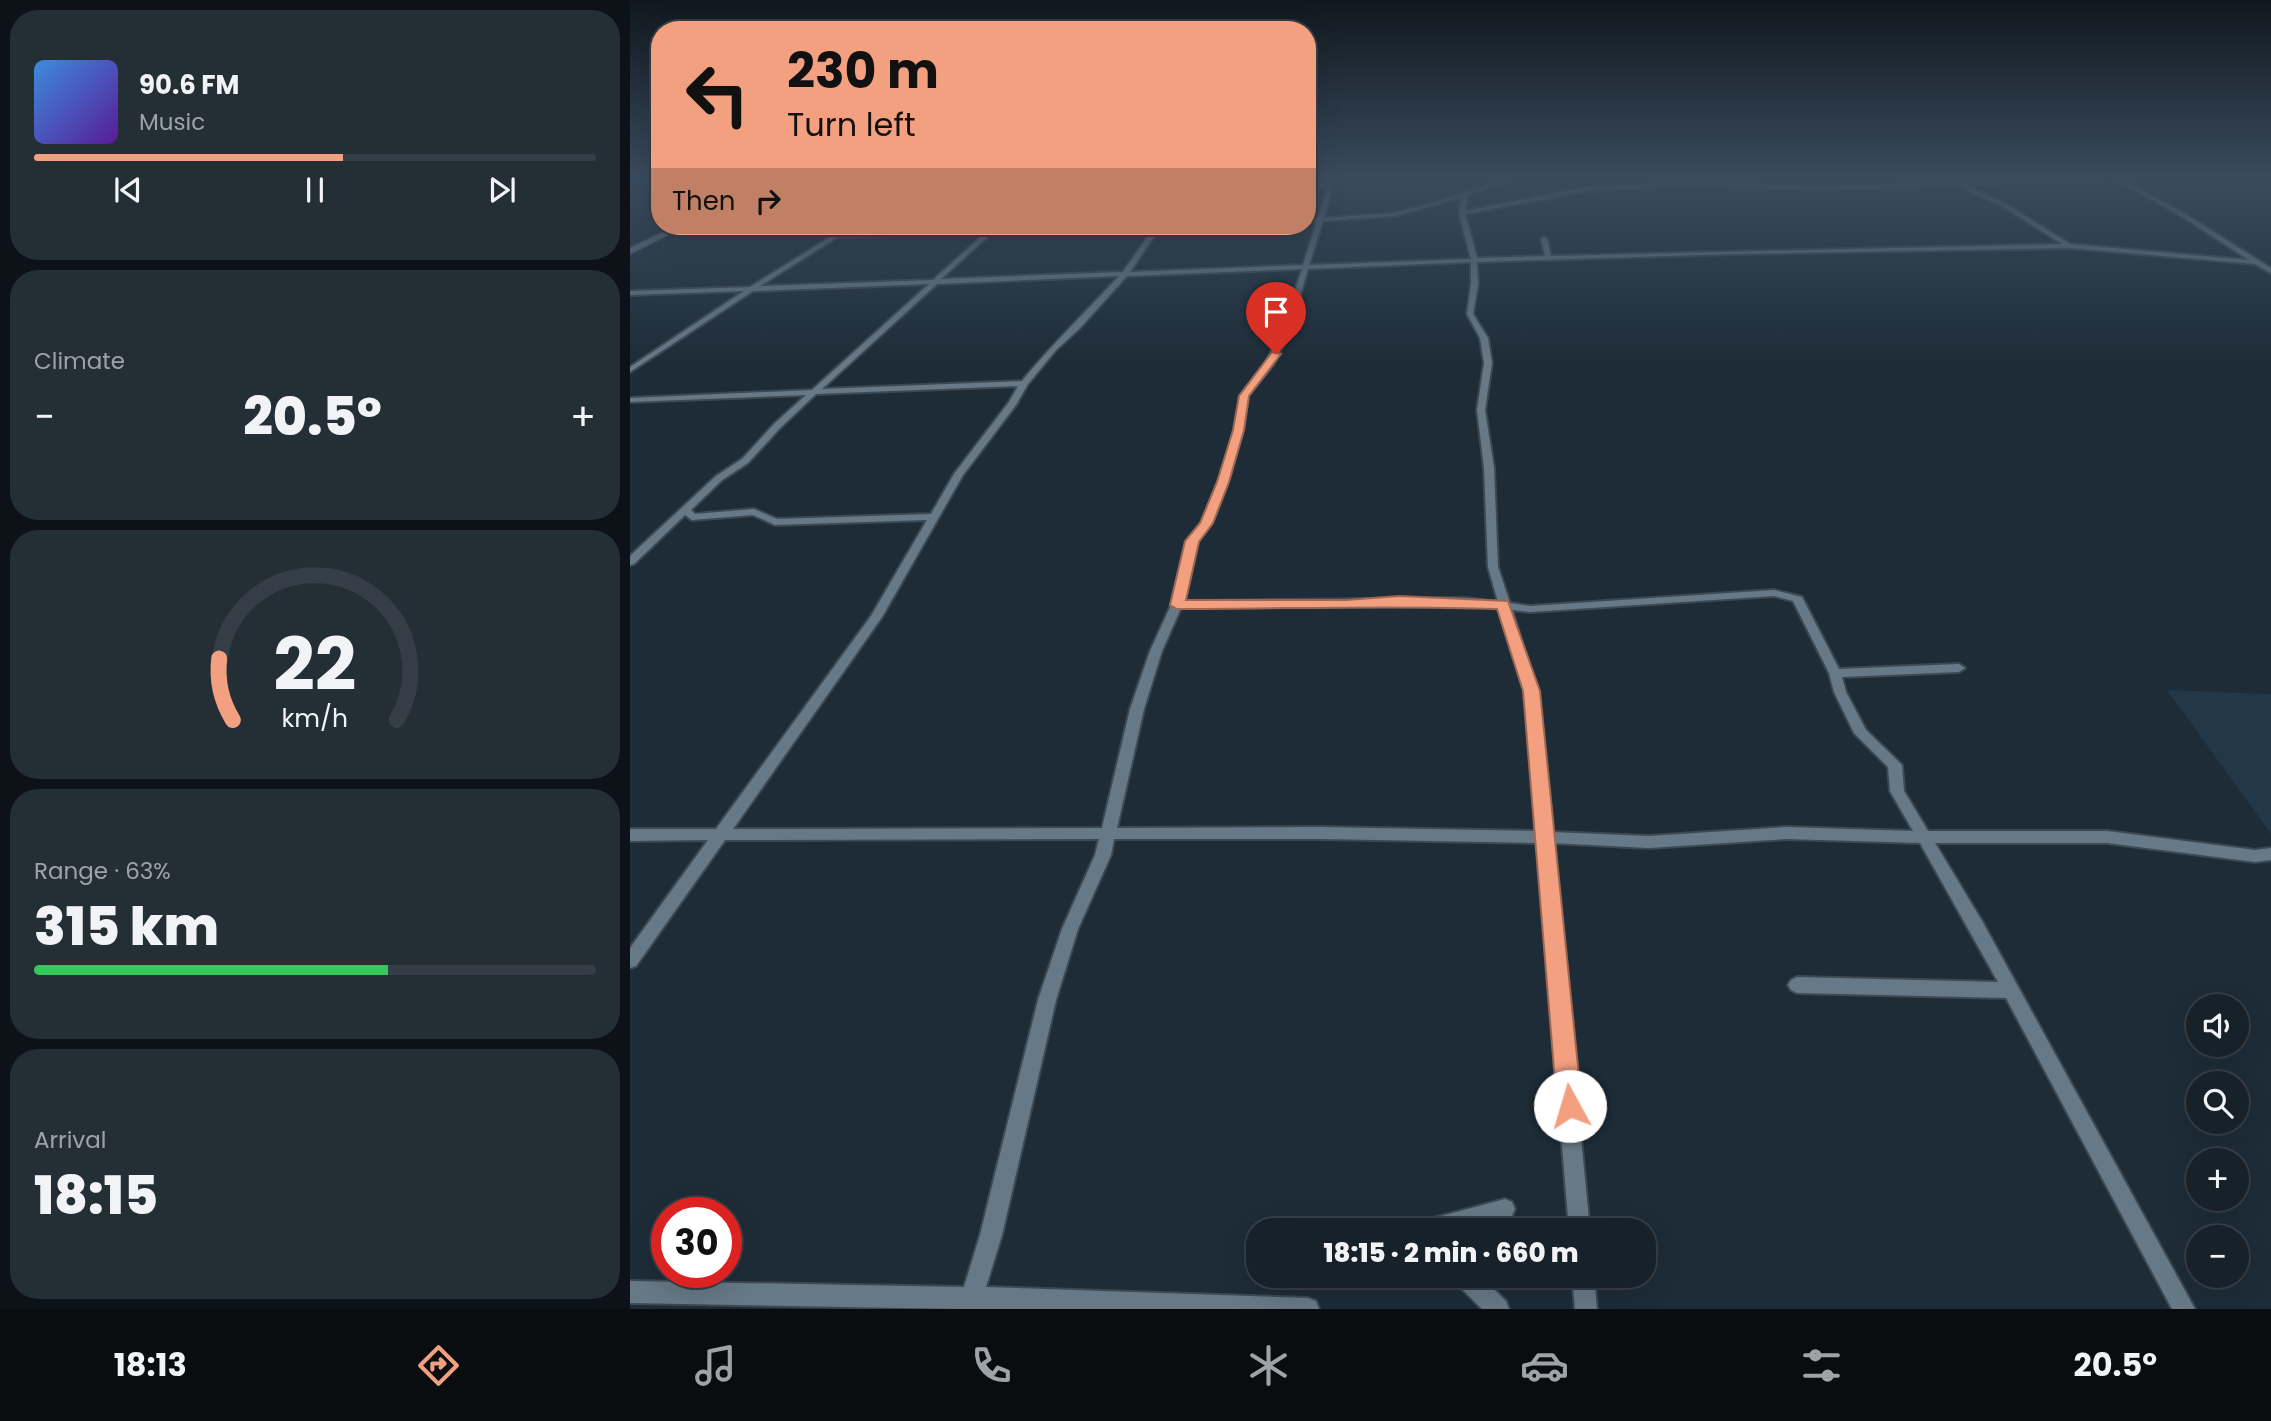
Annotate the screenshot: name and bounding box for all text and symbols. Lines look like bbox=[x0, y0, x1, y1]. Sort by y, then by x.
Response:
text: 230 m bbox=[787, 37, 939, 105]
icon: left bbox=[672, 49, 763, 140]
text: 90.6 FM bbox=[139, 67, 239, 103]
text: Turn left bbox=[787, 102, 916, 147]
text: Music bbox=[139, 106, 205, 138]
icon: previous bbox=[109, 171, 147, 209]
icon: pause bbox=[296, 171, 334, 209]
icon: next bbox=[483, 171, 521, 209]
icon: right bbox=[749, 182, 787, 220]
text: Then bbox=[672, 183, 735, 219]
pin bbox=[1246, 282, 1306, 354]
icon: arrive bbox=[1257, 293, 1295, 331]
text: Climate bbox=[34, 345, 125, 377]
text: 20.5° bbox=[243, 380, 382, 453]
text: − bbox=[34, 390, 55, 443]
text: + bbox=[570, 390, 596, 443]
text: 22 bbox=[273, 615, 357, 716]
text: km/h bbox=[282, 701, 348, 736]
text: Range · 63% bbox=[34, 855, 171, 887]
text: 315 km bbox=[34, 890, 219, 963]
map controls bbox=[2186, 994, 2249, 1288]
button: sound bbox=[2186, 994, 2249, 1057]
position arrow bbox=[1533, 1069, 1607, 1143]
button: search bbox=[2186, 1071, 2249, 1134]
text: Arrival bbox=[34, 1124, 106, 1156]
button: + bbox=[2186, 1148, 2249, 1211]
text: 18:15 bbox=[34, 1159, 158, 1232]
speed limit sign: 30 bbox=[651, 1197, 742, 1288]
button: − bbox=[2186, 1225, 2249, 1288]
text: 18:15 · 2 min · 660 m bbox=[1324, 1235, 1578, 1271]
icon: directions bbox=[414, 1341, 463, 1390]
icon: music bbox=[691, 1341, 740, 1390]
icon: phone bbox=[967, 1341, 1016, 1390]
icon: climate bbox=[1244, 1341, 1293, 1390]
icon: car bbox=[1520, 1341, 1569, 1390]
icon: filters bbox=[1797, 1341, 1846, 1390]
text: 18:13 bbox=[114, 1342, 187, 1387]
text: 20.5° bbox=[2073, 1342, 2157, 1387]

